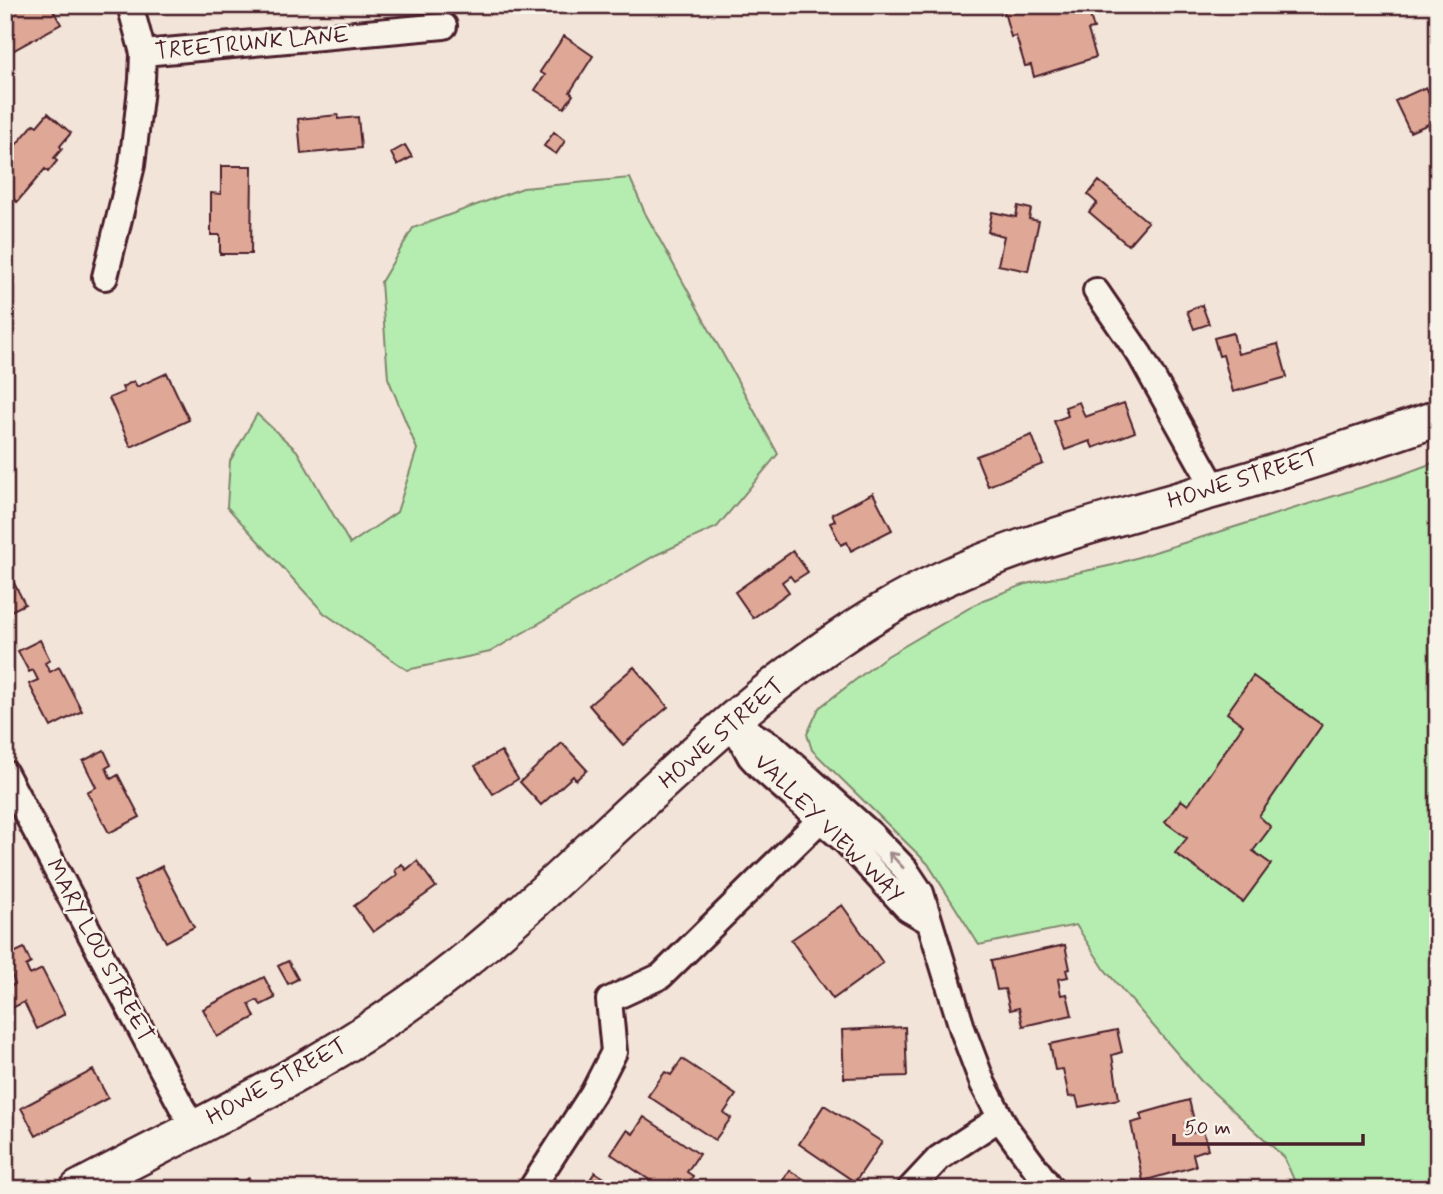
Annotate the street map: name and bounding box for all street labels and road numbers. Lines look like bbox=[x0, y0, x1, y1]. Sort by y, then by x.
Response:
street label: TREETRUNK LANE bbox=[154, 21, 350, 67]
street label: HOWE STREET bbox=[1164, 443, 1322, 517]
street label: HOWE STREET bbox=[653, 671, 791, 797]
street label: VALLEY VIEW WAY bbox=[747, 748, 909, 910]
street label: MARY LOU STREET bbox=[38, 854, 160, 1048]
street label: HOWE STREET bbox=[201, 1031, 353, 1133]

